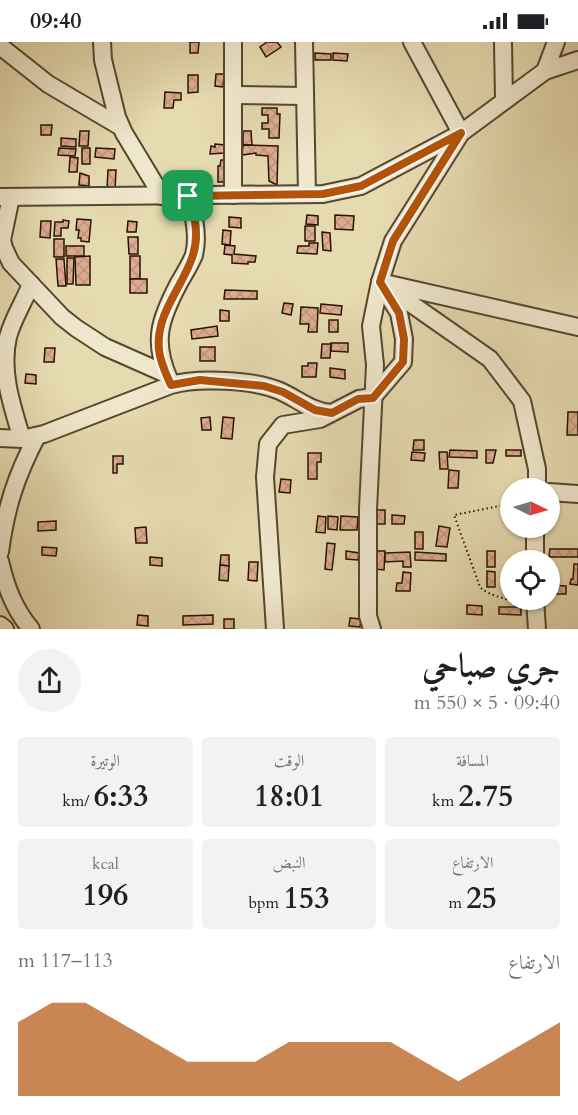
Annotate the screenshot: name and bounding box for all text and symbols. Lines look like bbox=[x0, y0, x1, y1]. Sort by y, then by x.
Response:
text: 09:40 bbox=[30, 6, 81, 36]
pin bbox=[162, 170, 213, 221]
icon: arrive bbox=[171, 179, 204, 212]
north arrow bbox=[500, 478, 560, 538]
map controls bbox=[500, 478, 560, 610]
button: locate bbox=[500, 550, 560, 610]
text: جري صباحي bbox=[422, 644, 560, 689]
button: share bbox=[18, 649, 81, 712]
text: 09:40 · 5 × 550 m bbox=[414, 689, 560, 716]
text: الوتيرة bbox=[91, 750, 120, 772]
text: الوقت bbox=[274, 750, 304, 772]
text: المسافة bbox=[456, 750, 489, 772]
text: 6:33 bbox=[94, 776, 149, 817]
text: 18:01 bbox=[254, 776, 324, 817]
text: 2.75 bbox=[458, 776, 513, 817]
text: /km bbox=[62, 790, 94, 812]
text: km bbox=[432, 790, 458, 812]
text: النبض bbox=[273, 852, 306, 874]
text: الارتفاع bbox=[452, 852, 493, 874]
text: kcal bbox=[92, 853, 119, 875]
text: 196 bbox=[82, 875, 128, 916]
text: 153 bbox=[283, 878, 330, 919]
text: 25 bbox=[466, 878, 497, 919]
text: bpm bbox=[248, 892, 283, 914]
text: m bbox=[448, 892, 466, 914]
text: 113–117 m bbox=[18, 947, 113, 974]
text: الارتفاع bbox=[508, 949, 560, 976]

